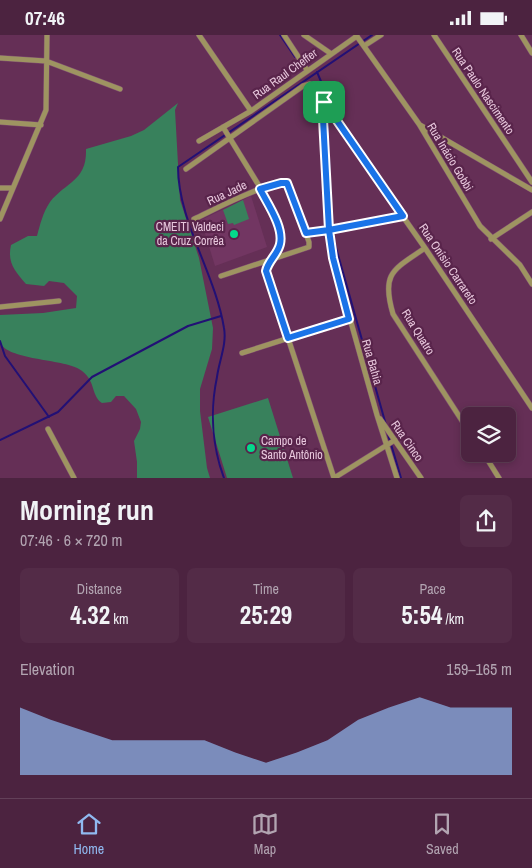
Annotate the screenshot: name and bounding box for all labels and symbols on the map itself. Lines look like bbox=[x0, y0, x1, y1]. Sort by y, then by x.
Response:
street label: Rua Raul Cheffer bbox=[250, 45, 321, 103]
street label: Rua Paulo Nascimento bbox=[448, 45, 518, 137]
pin bbox=[303, 81, 345, 123]
street label: Rua Inácio Gobbi bbox=[423, 120, 477, 194]
street label: Rua Jade bbox=[205, 177, 249, 209]
place label: CMEITI Valdeci da Cruz Corrêa bbox=[156, 219, 225, 249]
street label: Rua Onísio Carrareto bbox=[415, 221, 481, 307]
marker: CMEITI Valdeci da Cruz Corrêa bbox=[228, 228, 240, 240]
street label: Rua Quatro bbox=[398, 306, 438, 358]
street label: Rua Bahia bbox=[358, 337, 386, 387]
street label: Rua Cinco bbox=[387, 417, 427, 465]
place label: Campo de Santo Antônio bbox=[261, 433, 323, 463]
marker: Campo de Santo Antônio bbox=[245, 442, 257, 454]

